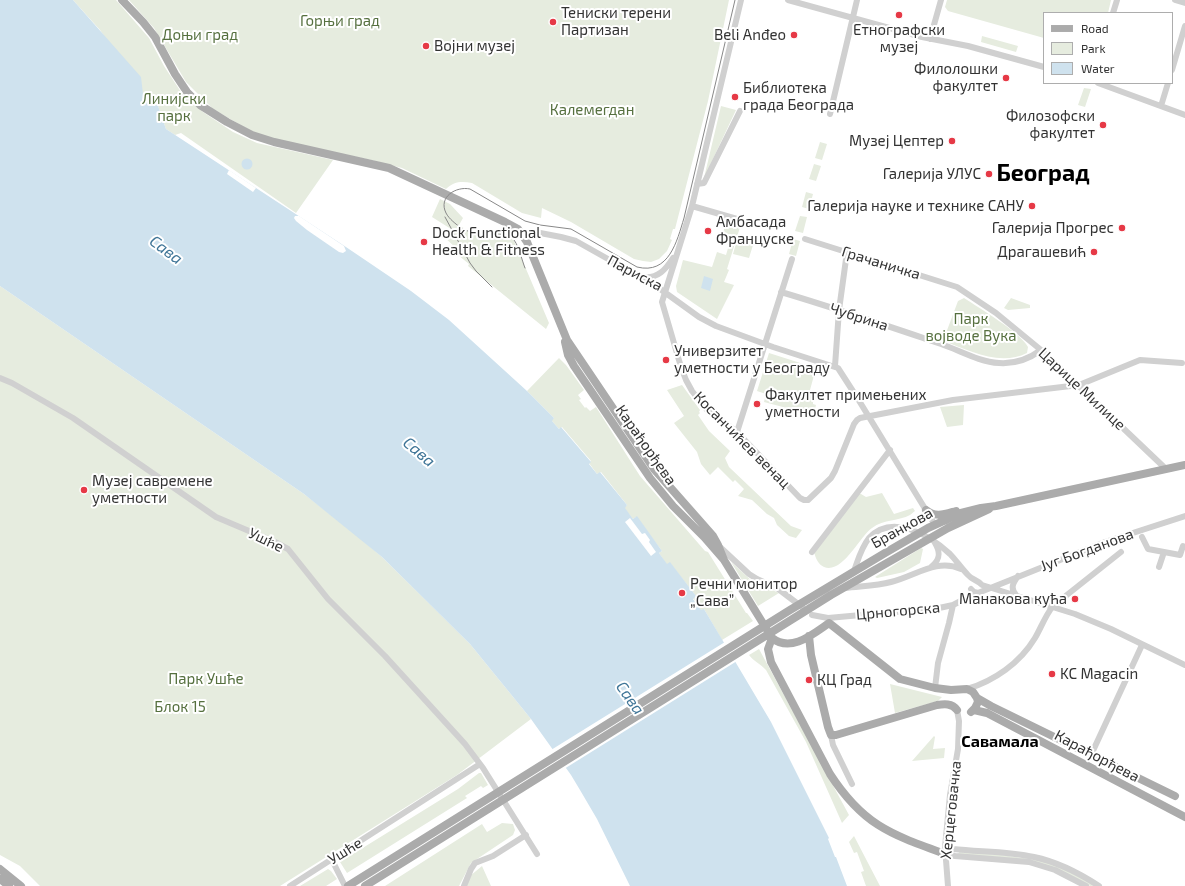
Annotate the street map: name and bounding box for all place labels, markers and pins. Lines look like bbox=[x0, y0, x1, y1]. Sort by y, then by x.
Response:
place label: Тениски терени Партизан bbox=[561, 4, 671, 39]
marker: Етнографски музеј bbox=[894, 10, 904, 20]
marker: Тениски терени Партизан bbox=[548, 17, 558, 27]
place label: Етнографски музеј bbox=[853, 21, 945, 56]
place label: Beli Anđeo bbox=[714, 26, 786, 44]
marker: Beli Anđeo bbox=[789, 30, 799, 40]
place label: Војни музеј bbox=[434, 37, 515, 55]
marker: Војни музеј bbox=[421, 41, 431, 51]
place label: Филолошки факултет bbox=[914, 60, 998, 95]
marker: Филолошки факултет bbox=[1001, 73, 1011, 83]
place label: Библиотека града Београда bbox=[743, 79, 854, 114]
marker: Библиотека града Београда bbox=[730, 92, 740, 102]
place label: Филозофски факултет bbox=[1006, 107, 1095, 142]
marker: Филозофски факултет bbox=[1098, 120, 1108, 130]
place label: Музеј Цептер bbox=[849, 132, 944, 150]
marker: Музеј Цептер bbox=[947, 136, 957, 146]
place label: Галерија УЛУС bbox=[883, 165, 981, 183]
marker: Галерија УЛУС bbox=[984, 169, 994, 179]
place label: Галерија науке и технике САНУ bbox=[807, 197, 1024, 215]
marker: Галерија науке и технике САНУ bbox=[1027, 201, 1037, 211]
place label: Амбасада Француске bbox=[716, 213, 794, 248]
place label: Галерија Прогрес bbox=[992, 219, 1114, 237]
marker: Галерија Прогрес bbox=[1117, 223, 1127, 233]
place label: Dock Functional Health & Fitness bbox=[432, 224, 545, 259]
marker: Амбасада Француске bbox=[703, 226, 713, 236]
marker: Dock Functional Health & Fitness bbox=[419, 237, 429, 247]
place label: Драгашевић bbox=[997, 243, 1086, 261]
marker: Драгашевић bbox=[1089, 247, 1099, 257]
place label: Универзитет уметности у Београду bbox=[674, 342, 830, 377]
marker: Универзитет уметности у Београду bbox=[661, 355, 671, 365]
place label: Факултет примењених уметности bbox=[765, 386, 926, 421]
marker: Факултет примењених уметности bbox=[752, 399, 762, 409]
place label: Музеј савремене уметности bbox=[92, 472, 213, 507]
marker: Музеј савремене уметности bbox=[79, 485, 89, 495]
place label: Речни монитор „Сава” bbox=[690, 575, 798, 610]
marker: Речни монитор „Сава” bbox=[677, 588, 687, 598]
place label: Манакова кућа bbox=[959, 590, 1067, 608]
marker: Манакова кућа bbox=[1070, 594, 1080, 604]
place label: KC Magacin bbox=[1060, 665, 1138, 683]
marker: KC Magacin bbox=[1047, 669, 1057, 679]
place label: КЦ Град bbox=[817, 671, 872, 689]
marker: КЦ Град bbox=[804, 675, 814, 685]

